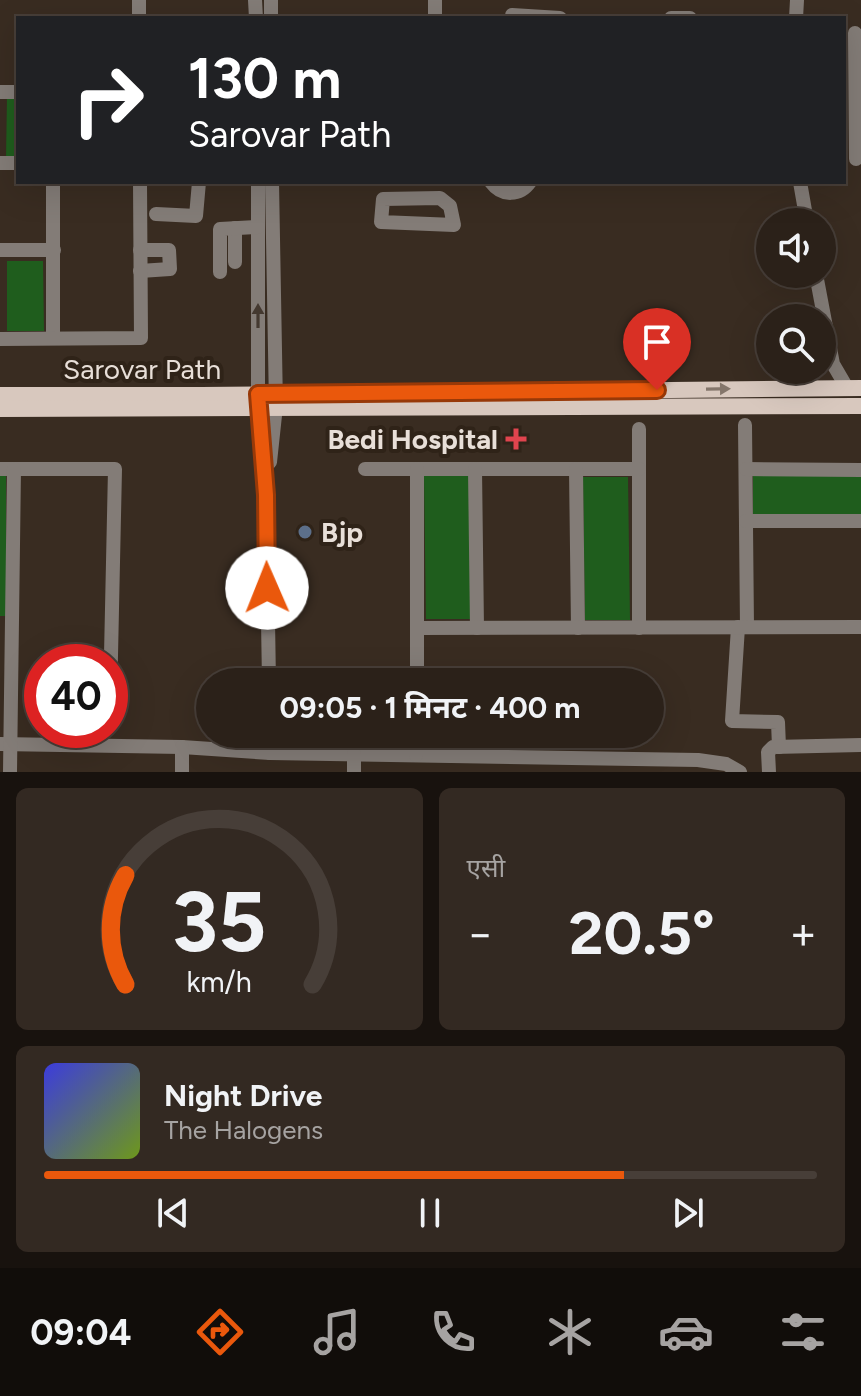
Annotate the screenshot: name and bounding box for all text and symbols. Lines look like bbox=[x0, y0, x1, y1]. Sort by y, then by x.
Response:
text: 130 m bbox=[188, 45, 341, 112]
icon: right bbox=[56, 48, 160, 152]
text: Sarovar Path bbox=[188, 113, 391, 156]
map controls bbox=[756, 208, 836, 384]
button: sound bbox=[756, 208, 836, 288]
one-way arrow bbox=[252, 303, 264, 328]
button: search bbox=[756, 304, 836, 384]
pin bbox=[623, 308, 691, 390]
icon: arrive bbox=[635, 320, 679, 364]
street label: Sarovar Path bbox=[63, 352, 221, 386]
one-way arrow bbox=[706, 383, 731, 396]
place label: Bedi Hospital bbox=[327, 422, 498, 456]
marker: Bedi Hospital bbox=[505, 428, 527, 450]
place label: Bjp bbox=[321, 515, 363, 549]
marker: Bjp bbox=[296, 523, 314, 541]
position arrow bbox=[225, 546, 309, 630]
speed limit sign: 40 bbox=[24, 644, 128, 748]
text: 09:05 · 1 मिनट · 400 m bbox=[280, 689, 580, 726]
text: एसी bbox=[467, 852, 505, 884]
text: 35 bbox=[172, 872, 267, 972]
text: 20.5° bbox=[569, 897, 715, 969]
text: − bbox=[467, 907, 494, 960]
text: + bbox=[790, 907, 817, 960]
text: km/h bbox=[187, 965, 252, 999]
text: Night Drive bbox=[164, 1077, 322, 1114]
text: The Halogens bbox=[164, 1114, 323, 1146]
icon: previous bbox=[151, 1191, 195, 1235]
icon: pause bbox=[408, 1191, 452, 1235]
icon: next bbox=[666, 1191, 710, 1235]
icon: directions bbox=[192, 1304, 248, 1360]
icon: music bbox=[309, 1304, 365, 1360]
icon: phone bbox=[425, 1304, 481, 1360]
icon: climate bbox=[542, 1304, 598, 1360]
icon: car bbox=[658, 1304, 714, 1360]
icon: filters bbox=[775, 1304, 831, 1360]
text: 09:04 bbox=[30, 1311, 131, 1354]

